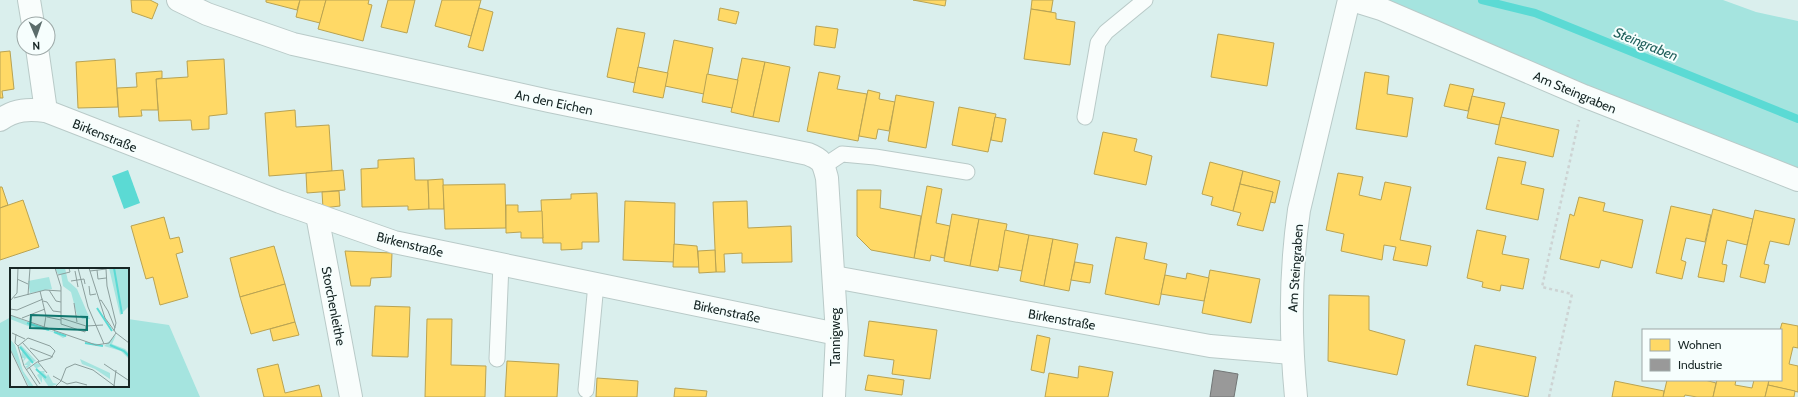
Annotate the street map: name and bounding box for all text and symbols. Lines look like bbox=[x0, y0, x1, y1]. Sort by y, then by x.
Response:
north arrow bbox=[16, 16, 56, 56]
water label: Steingraben bbox=[1611, 23, 1681, 65]
text: N bbox=[32, 39, 40, 53]
street label: Am Steingraben bbox=[1531, 67, 1619, 117]
street label: An den Eichen bbox=[514, 86, 594, 118]
street label: Birkenstraße bbox=[70, 115, 140, 155]
street label: Am Steingraben bbox=[1284, 223, 1306, 313]
street label: Birkenstraße bbox=[375, 228, 445, 260]
street label: Storchenleithe bbox=[318, 265, 350, 347]
inset map bbox=[10, 268, 129, 387]
street label: Birkenstraße bbox=[692, 296, 762, 326]
street label: Birkenstraße bbox=[1027, 305, 1097, 333]
street label: Tannigweg bbox=[827, 307, 843, 366]
legend bbox=[1642, 329, 1782, 381]
text: Wohnen bbox=[1678, 337, 1722, 352]
text: Industrie bbox=[1678, 357, 1722, 372]

